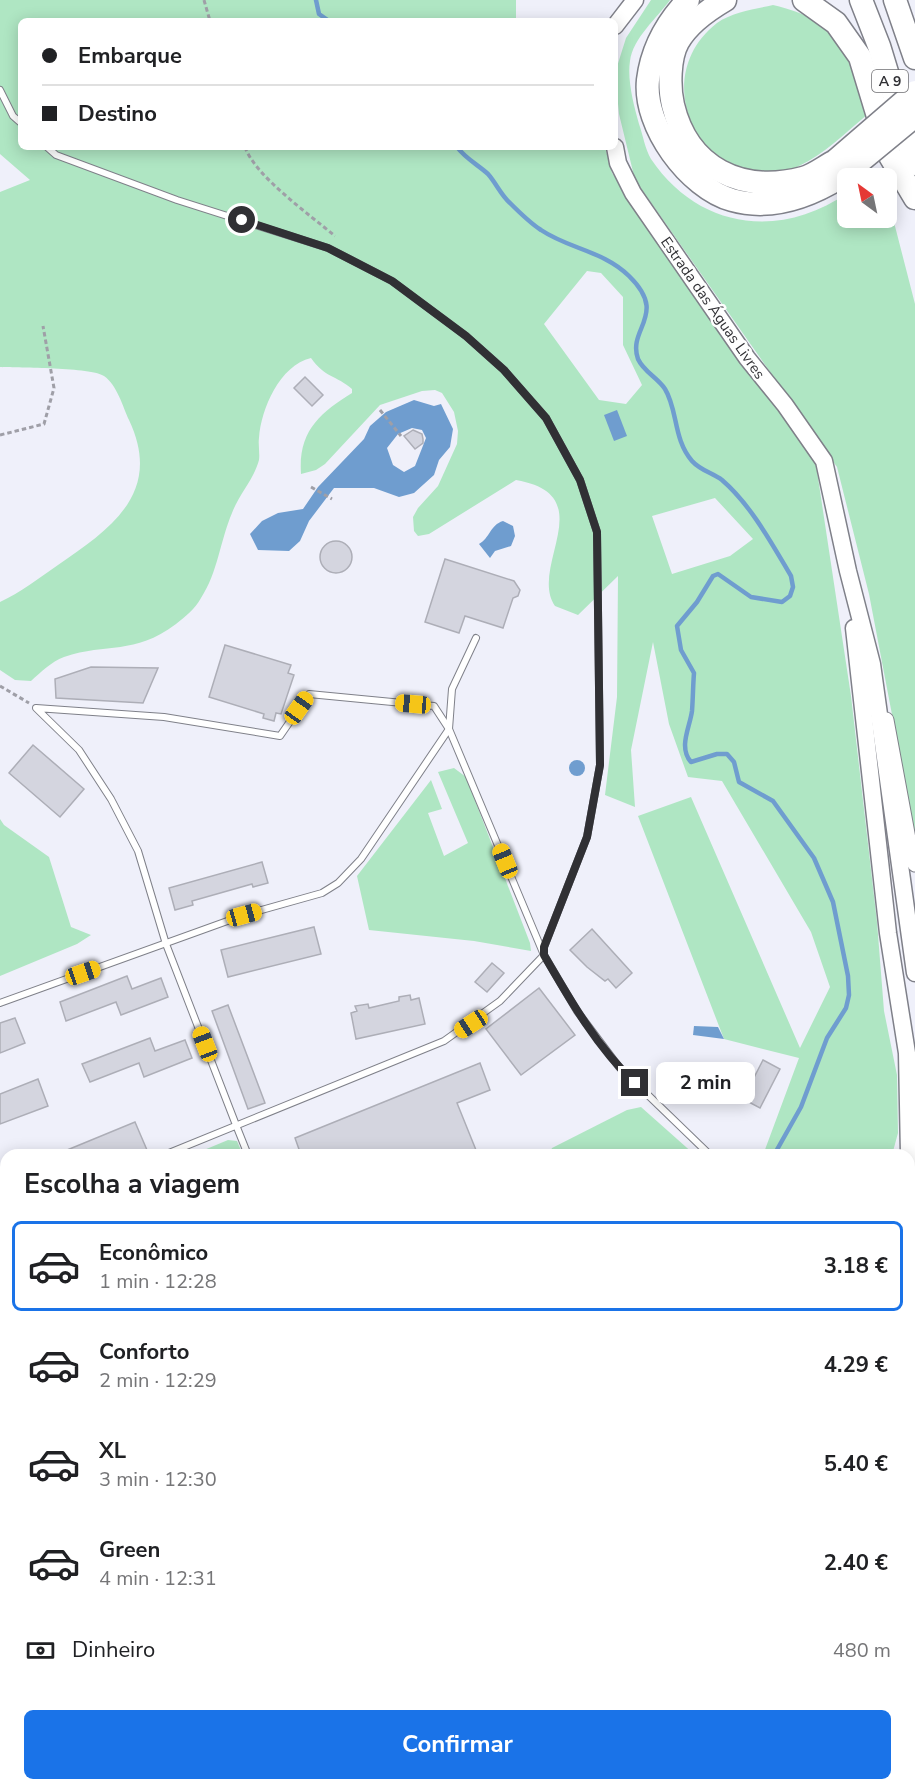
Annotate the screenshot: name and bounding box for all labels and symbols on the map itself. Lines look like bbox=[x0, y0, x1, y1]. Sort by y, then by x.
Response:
road number: A 9 bbox=[872, 70, 908, 92]
north arrow bbox=[837, 168, 897, 228]
route start bbox=[228, 206, 255, 233]
street label: Estrada das Águas Livres bbox=[656, 233, 770, 383]
car bbox=[281, 688, 317, 728]
car bbox=[394, 693, 432, 715]
car bbox=[490, 841, 520, 881]
car bbox=[224, 902, 264, 928]
car bbox=[63, 959, 103, 987]
car bbox=[451, 1007, 491, 1041]
car bbox=[190, 1024, 220, 1064]
callout: 2 min bbox=[656, 1062, 755, 1104]
route end bbox=[621, 1069, 648, 1096]

